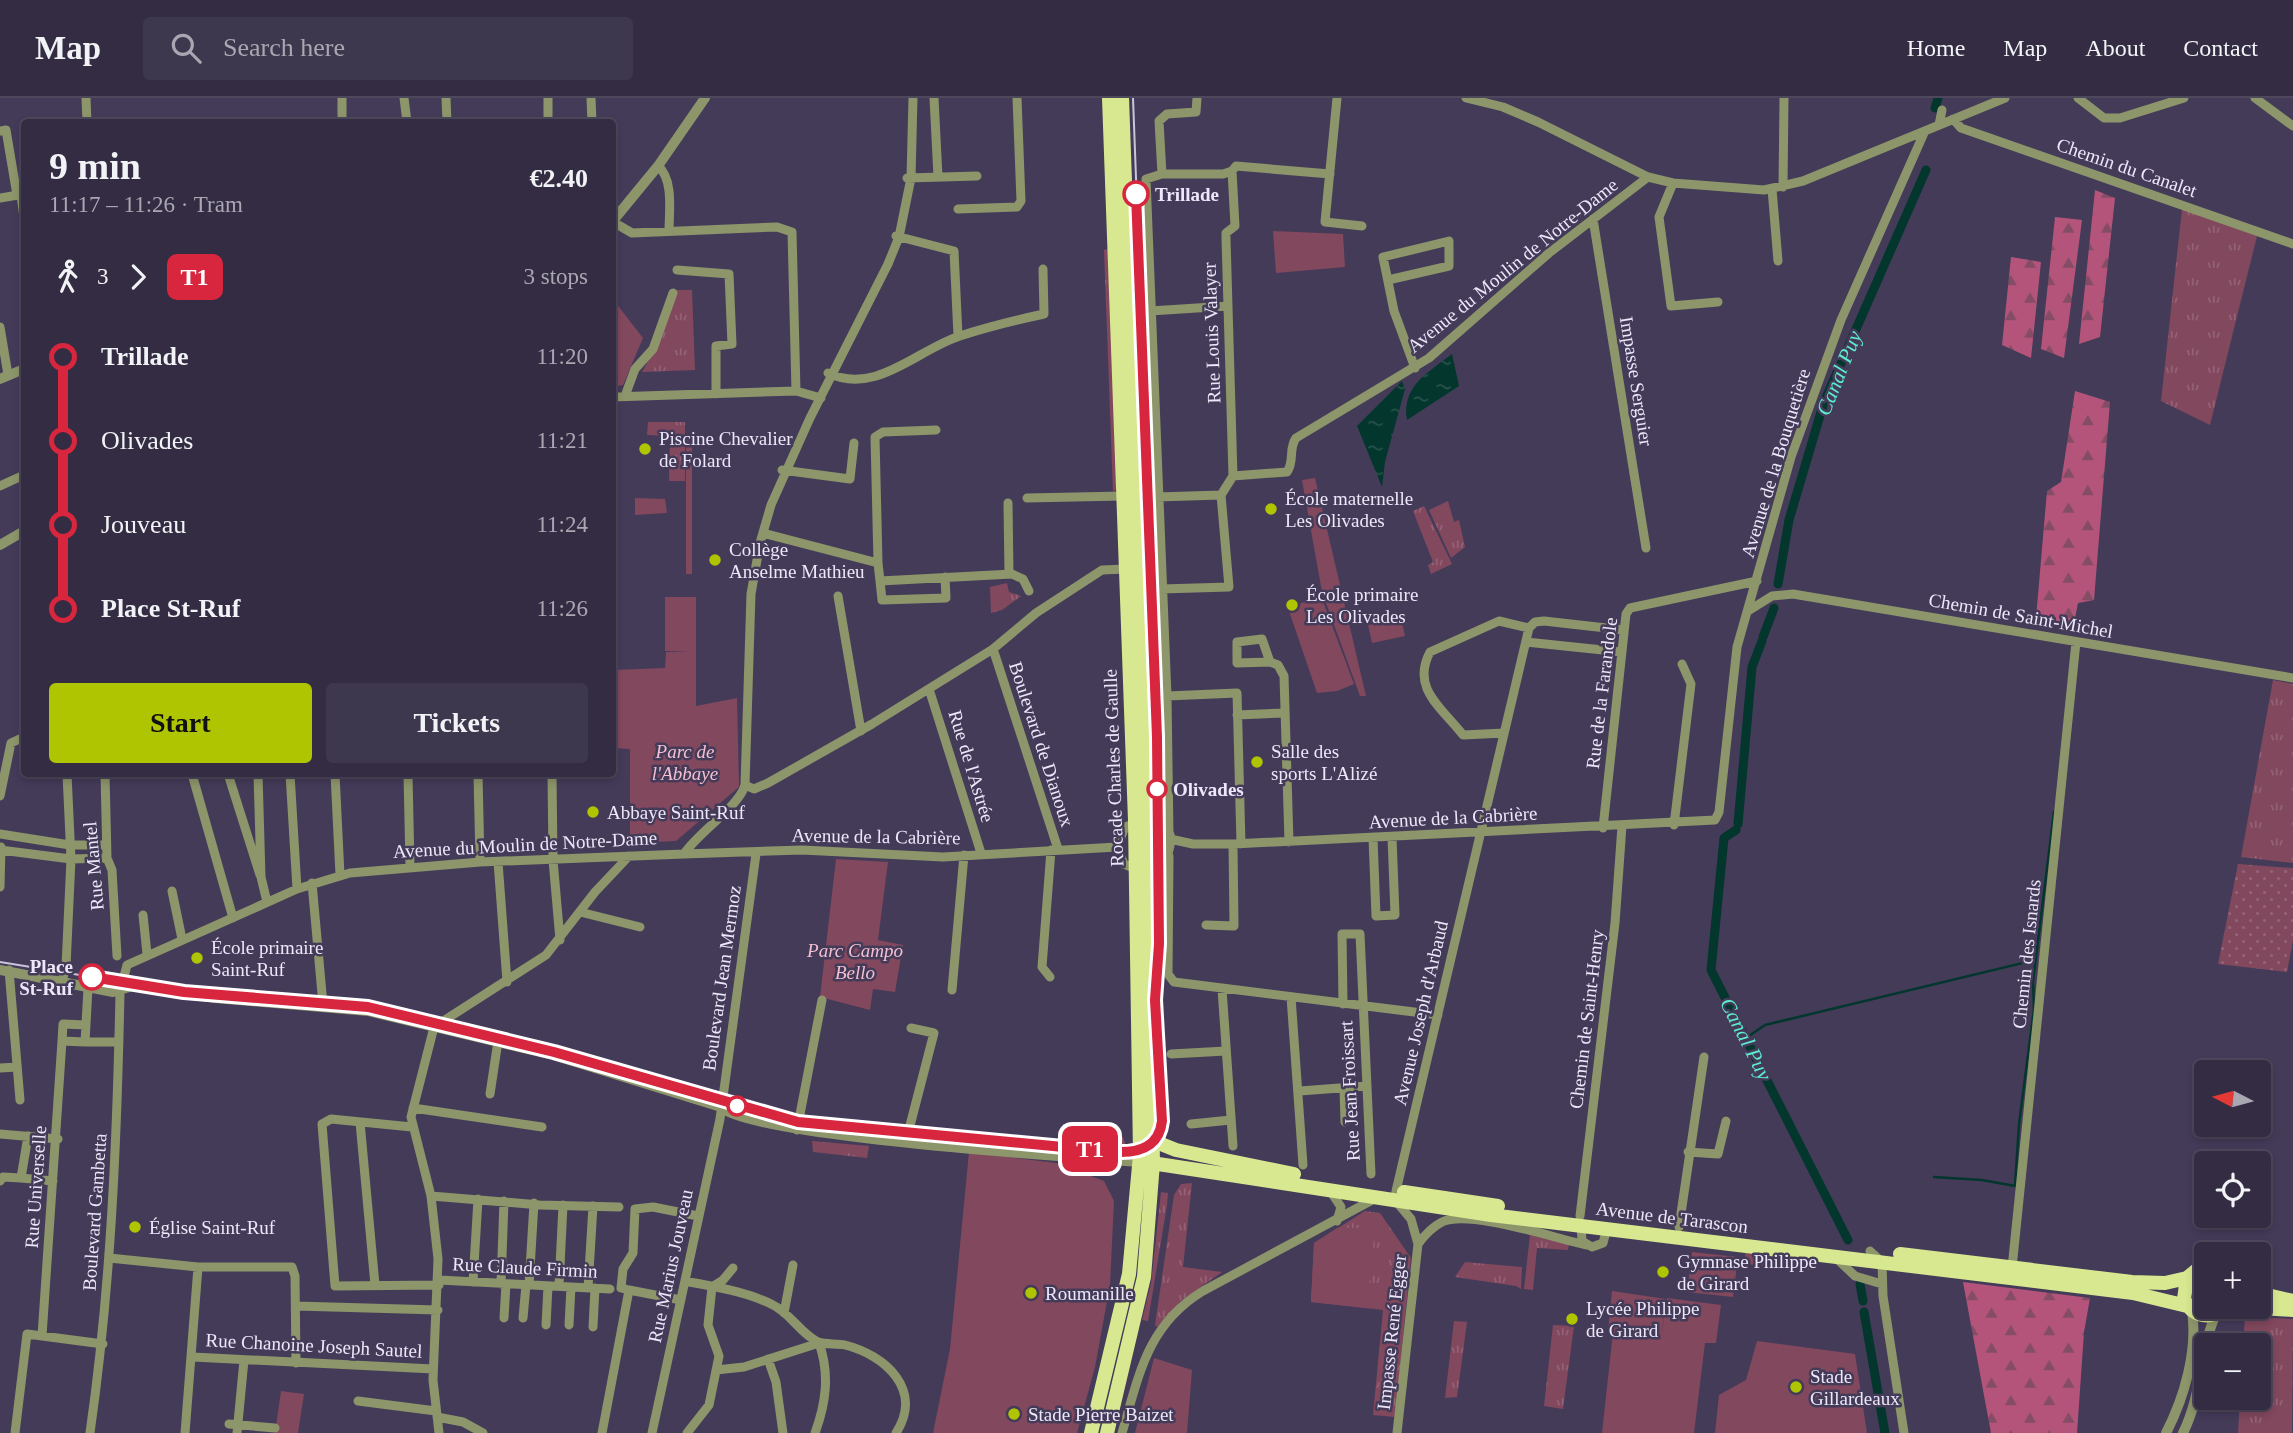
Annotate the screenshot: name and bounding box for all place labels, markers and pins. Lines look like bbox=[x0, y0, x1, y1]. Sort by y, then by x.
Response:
marker: Trillade bbox=[1123, 181, 1149, 207]
place label: Trillade bbox=[1155, 184, 1219, 205]
place label: Piscine Chevalier de Folard bbox=[659, 428, 793, 471]
marker: Piscine Chevalier de Folard bbox=[637, 441, 653, 457]
place label: École maternelle Les Olivades bbox=[1285, 488, 1413, 531]
marker: École maternelle Les Olivades bbox=[1263, 501, 1279, 517]
place label: Collège Anselme Mathieu bbox=[729, 539, 865, 582]
marker: Collège Anselme Mathieu bbox=[707, 552, 723, 568]
place label: École primaire Les Olivades bbox=[1306, 584, 1418, 627]
marker: École primaire Les Olivades bbox=[1284, 597, 1300, 613]
place label: Salle des sports L'Alizé bbox=[1271, 741, 1377, 784]
marker: Salle des sports L'Alizé bbox=[1249, 754, 1265, 770]
marker: Olivades bbox=[1147, 779, 1167, 799]
place label: Olivades bbox=[1173, 779, 1244, 800]
place label: Abbaye Saint-Ruf bbox=[607, 802, 745, 823]
marker: Abbaye Saint-Ruf bbox=[585, 804, 601, 820]
place label: École primaire Saint-Ruf bbox=[211, 937, 323, 980]
marker: École primaire Saint-Ruf bbox=[189, 950, 205, 966]
place label: Place St-Ruf bbox=[19, 956, 74, 999]
marker: Place St-Ruf bbox=[79, 964, 105, 990]
unlabelled marker bbox=[727, 1096, 747, 1116]
place label: Église Saint-Ruf bbox=[149, 1217, 276, 1238]
marker: Église Saint-Ruf bbox=[127, 1219, 143, 1235]
place label: Gymnase Philippe de Girard bbox=[1677, 1251, 1817, 1294]
marker: Gymnase Philippe de Girard bbox=[1655, 1264, 1671, 1280]
place label: Roumanille bbox=[1045, 1283, 1134, 1304]
marker: Roumanille bbox=[1023, 1285, 1039, 1301]
place label: Lycée Philippe de Girard bbox=[1586, 1298, 1699, 1341]
marker: Lycée Philippe de Girard bbox=[1564, 1311, 1580, 1327]
place label: Stade Gillardeaux bbox=[1810, 1366, 1900, 1409]
marker: Stade Gillardeaux bbox=[1788, 1379, 1804, 1395]
place label: Stade Pierre Baizet bbox=[1028, 1404, 1174, 1425]
marker: Stade Pierre Baizet bbox=[1006, 1406, 1022, 1422]

